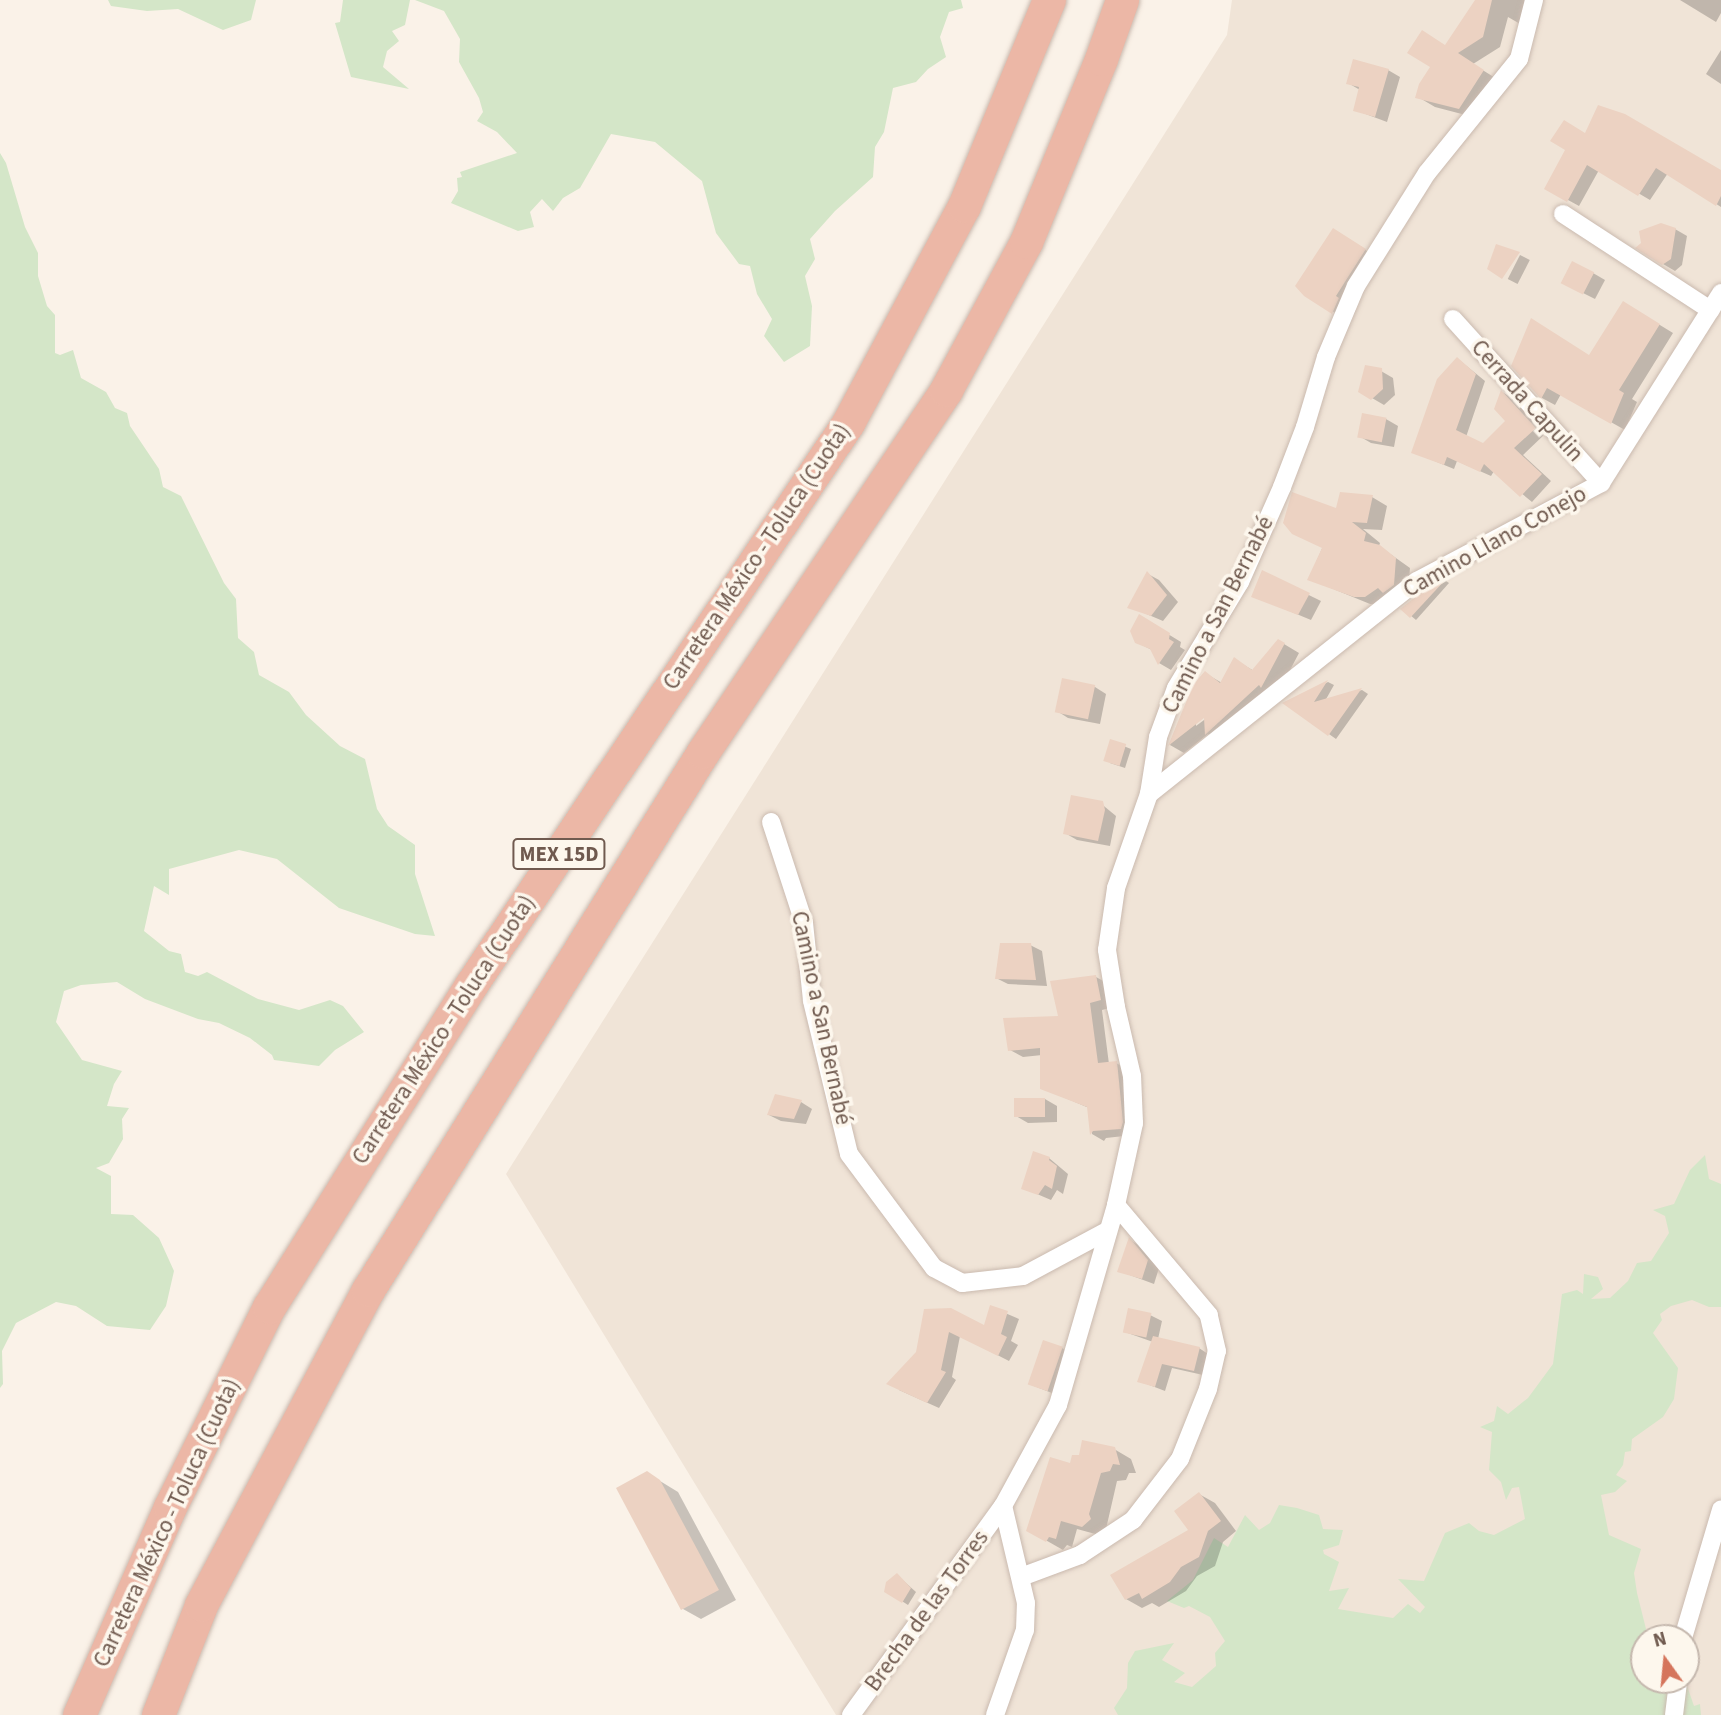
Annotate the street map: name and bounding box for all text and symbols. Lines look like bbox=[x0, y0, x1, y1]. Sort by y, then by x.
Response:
street label: Cerrada Capulin bbox=[1465, 334, 1589, 468]
street label: Carretera México - Toluca (Cuota) bbox=[657, 419, 857, 695]
street label: Camino Llano Conejo bbox=[1399, 480, 1591, 604]
street label: Camino a San Bernabé bbox=[1156, 512, 1280, 718]
road number: MEX 15D bbox=[512, 836, 606, 872]
street label: Carretera México - Toluca (Cuota) bbox=[347, 890, 541, 1170]
street label: Camino a San Bernabé bbox=[785, 909, 857, 1127]
street label: Carretera México - Toluca (Cuota) bbox=[88, 1374, 246, 1672]
street label: Brecha de las Torres bbox=[859, 1525, 995, 1697]
north arrow bbox=[1630, 1624, 1700, 1694]
text: N bbox=[1650, 1625, 1670, 1655]

